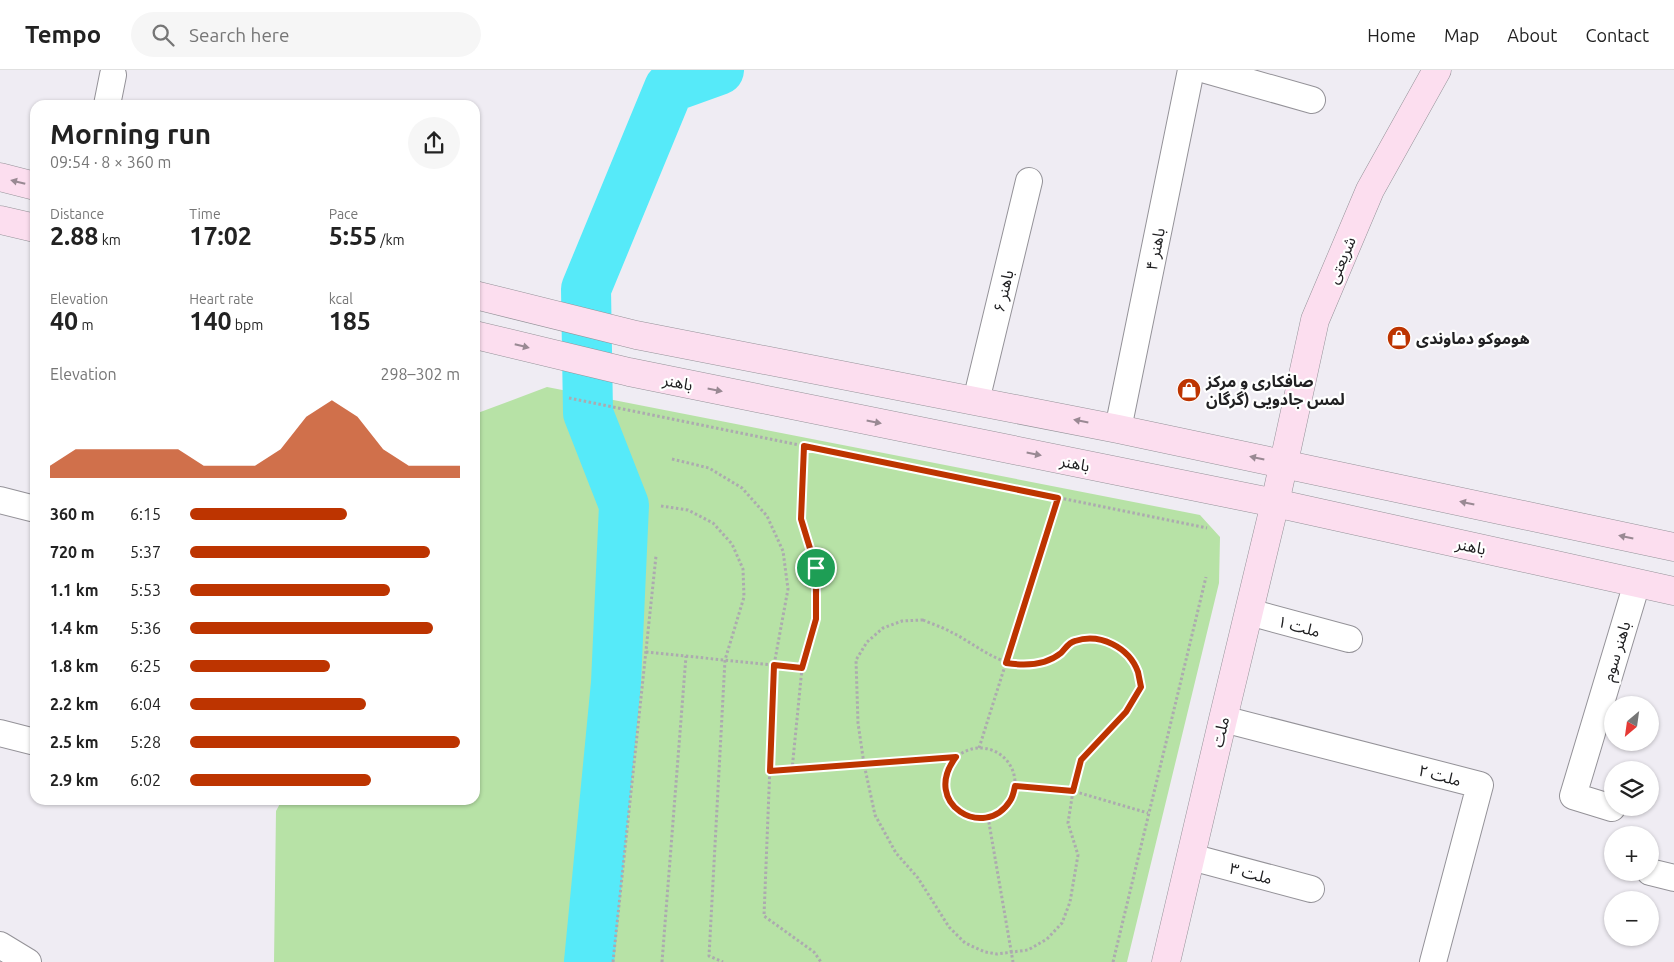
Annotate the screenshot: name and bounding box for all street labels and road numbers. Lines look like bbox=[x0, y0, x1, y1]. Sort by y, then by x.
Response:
street label: ۴ باهنر bbox=[1142, 226, 1169, 272]
street label: شریعتی bbox=[1323, 234, 1360, 287]
street label: ۶ باهنر bbox=[989, 268, 1018, 314]
street label: باهنر bbox=[660, 370, 694, 395]
street label: باهنر bbox=[1057, 451, 1091, 476]
street label: باهنر bbox=[1453, 534, 1488, 559]
street label: ملت ۱ bbox=[1276, 612, 1322, 640]
street label: باهنر سوم bbox=[1598, 619, 1637, 684]
street label: ملت bbox=[1208, 715, 1232, 749]
street label: ۲ ملت bbox=[1417, 761, 1463, 789]
street label: ۳ ملت bbox=[1228, 859, 1274, 887]

